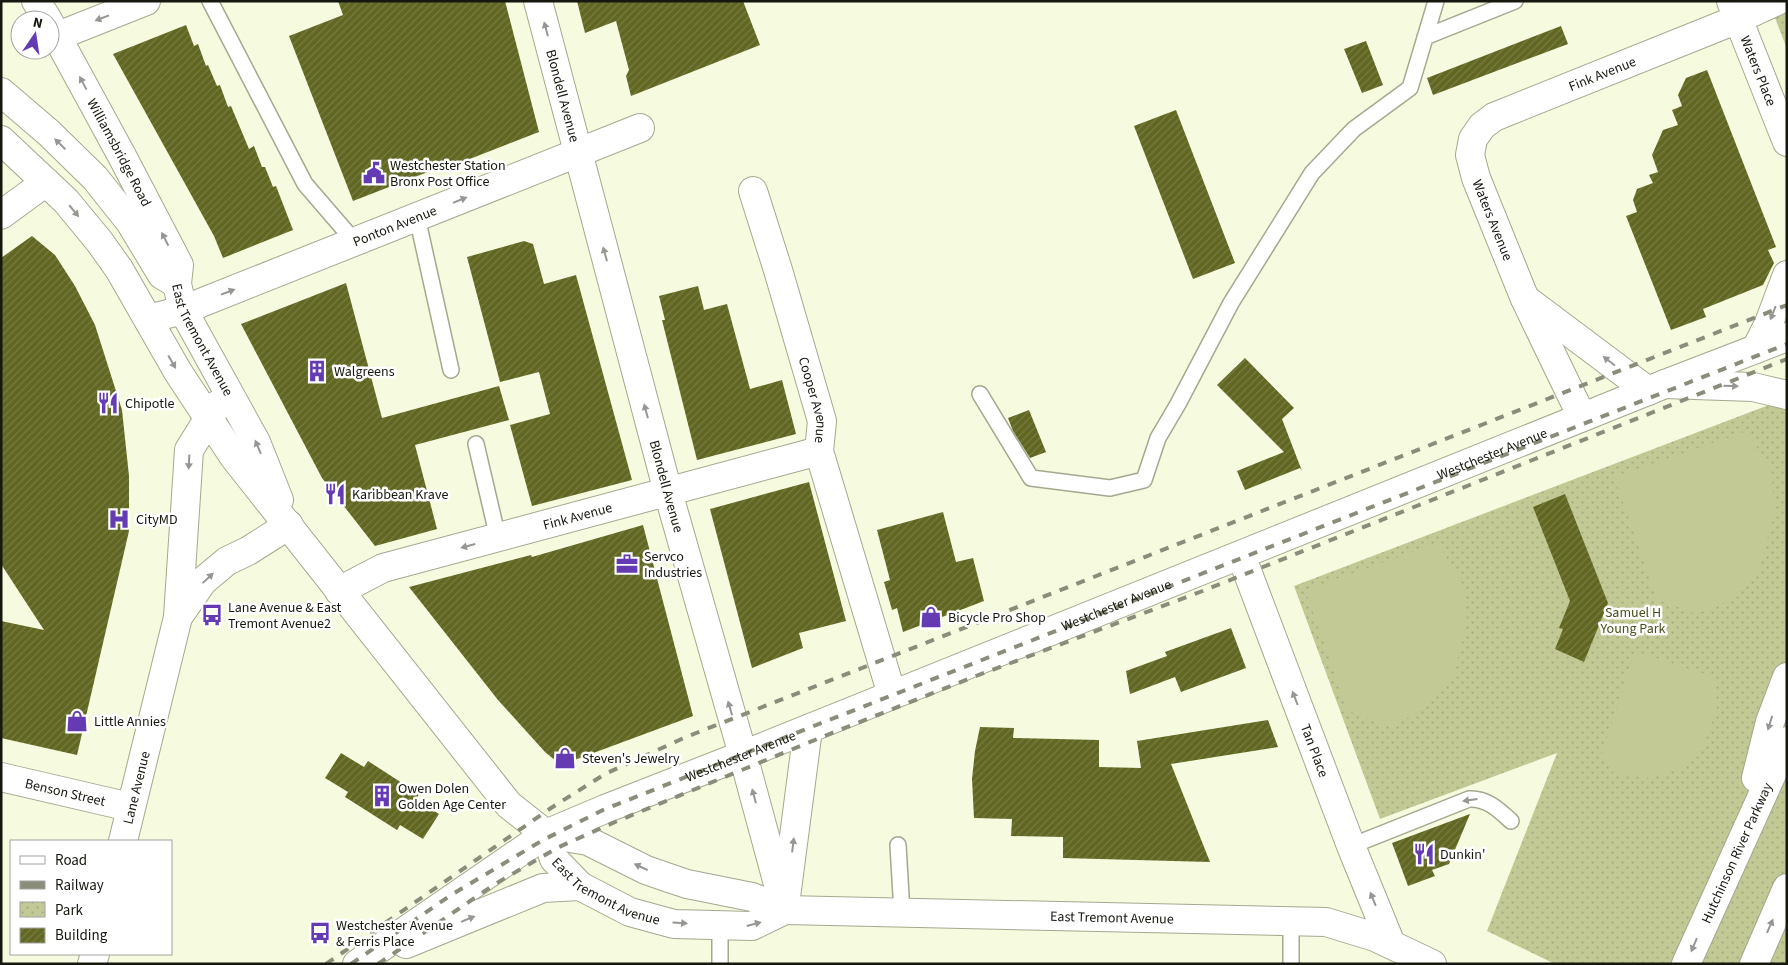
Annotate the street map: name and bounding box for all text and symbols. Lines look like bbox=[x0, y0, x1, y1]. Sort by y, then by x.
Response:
north arrow bbox=[10, 10, 60, 60]
text: N bbox=[31, 13, 44, 34]
one-way arrow bbox=[94, 14, 109, 22]
one-way arrow bbox=[541, 21, 549, 36]
street label: Waters Place bbox=[1735, 33, 1781, 109]
street label: Blondell Avenue bbox=[540, 48, 584, 145]
street label: Fink Avenue bbox=[1566, 52, 1639, 97]
one-way arrow bbox=[79, 75, 87, 90]
street label: Williamsbridge Road bbox=[81, 95, 156, 210]
one-way arrow bbox=[55, 138, 67, 150]
place label: Westchester Station Bronx Post Office bbox=[390, 156, 506, 192]
public building icon: Westchester Station Bronx Post Office bbox=[361, 160, 387, 186]
street label: Waters Avenue bbox=[1467, 177, 1517, 264]
one-way arrow bbox=[453, 196, 468, 204]
street label: Ponton Avenue bbox=[350, 201, 440, 252]
one-way arrow bbox=[68, 205, 79, 217]
one-way arrow bbox=[161, 232, 169, 246]
one-way arrow bbox=[601, 246, 609, 261]
street label: East Tremont Avenue bbox=[166, 282, 238, 400]
one-way arrow bbox=[221, 288, 236, 296]
one-way arrow bbox=[1769, 306, 1777, 321]
one-way arrow bbox=[168, 354, 176, 369]
street label: Cooper Avenue bbox=[793, 355, 831, 444]
one-way arrow bbox=[1602, 356, 1616, 366]
building icon: Walgreens bbox=[304, 358, 330, 384]
place label: Walgreens bbox=[334, 362, 395, 382]
one-way arrow bbox=[1723, 383, 1739, 391]
restaurant icon: Chipotle bbox=[95, 390, 121, 416]
place label: Chipotle bbox=[125, 394, 174, 414]
one-way arrow bbox=[642, 403, 650, 418]
street label: Westchester Avenue bbox=[1434, 423, 1550, 486]
street label: Blondell Avenue bbox=[644, 438, 688, 535]
one-way arrow bbox=[254, 439, 262, 454]
one-way arrow bbox=[184, 454, 192, 470]
restaurant icon: Karibbean Krave bbox=[322, 481, 348, 507]
place label: Karibbean Krave bbox=[352, 485, 448, 505]
street label: Fink Avenue bbox=[541, 498, 615, 536]
hospital icon: CityMD bbox=[106, 506, 132, 532]
place label: CityMD bbox=[136, 510, 178, 530]
one-way arrow bbox=[461, 542, 476, 550]
place label: Servco Industries bbox=[644, 547, 702, 583]
office icon: Servco Industries bbox=[614, 551, 640, 577]
one-way arrow bbox=[201, 572, 213, 584]
street label: Westchester Avenue bbox=[1059, 575, 1175, 637]
place label: Lane Avenue & East Tremont Avenue2 bbox=[228, 598, 342, 634]
bus stop icon: Lane Avenue & East Tremont Avenue2 bbox=[199, 602, 225, 628]
park label: Samuel H Young Park bbox=[1600, 603, 1666, 639]
shop icon: Bicycle Pro Shop bbox=[918, 604, 944, 630]
place label: Bicycle Pro Shop bbox=[948, 608, 1046, 628]
one-way arrow bbox=[1291, 690, 1299, 705]
one-way arrow bbox=[726, 700, 734, 716]
shop icon: Little Annies bbox=[64, 708, 90, 734]
place label: Little Annies bbox=[94, 712, 166, 732]
one-way arrow bbox=[1766, 715, 1774, 730]
street label: Tan Place bbox=[1295, 721, 1333, 780]
street label: Westchester Avenue bbox=[683, 726, 799, 788]
shop icon: Steven's Jewelry bbox=[552, 745, 578, 771]
street label: Lane Avenue bbox=[118, 749, 156, 826]
place label: Steven's Jewelry bbox=[582, 749, 680, 769]
street label: Benson Street bbox=[23, 774, 107, 812]
place label: Owen Dolen Golden Age Center bbox=[398, 779, 506, 815]
street label: Hutchinson River Parkway bbox=[1697, 779, 1778, 927]
building icon: Owen Dolen Golden Age Center bbox=[369, 783, 395, 809]
one-way arrow bbox=[750, 788, 758, 803]
one-way arrow bbox=[1462, 796, 1478, 804]
one-way arrow bbox=[789, 836, 797, 852]
legend bbox=[10, 840, 172, 955]
restaurant icon: Dunkin' bbox=[1411, 841, 1437, 867]
place label: Dunkin' bbox=[1440, 845, 1485, 865]
text: Road bbox=[55, 850, 87, 871]
street label: East Tremont Avenue bbox=[547, 853, 662, 931]
one-way arrow bbox=[634, 863, 648, 871]
text: Railway bbox=[55, 875, 104, 896]
one-way arrow bbox=[1368, 892, 1376, 906]
text: Park bbox=[55, 900, 84, 921]
street label: East Tremont Avenue bbox=[1050, 907, 1174, 930]
one-way arrow bbox=[461, 915, 476, 923]
place label: Westchester Avenue & Ferris Place bbox=[336, 916, 453, 952]
one-way arrow bbox=[746, 919, 761, 927]
one-way arrow bbox=[1767, 919, 1775, 933]
bus stop icon: Westchester Avenue & Ferris Place bbox=[307, 920, 333, 946]
one-way arrow bbox=[672, 920, 688, 928]
text: Building bbox=[55, 925, 108, 946]
one-way arrow bbox=[1689, 938, 1697, 952]

